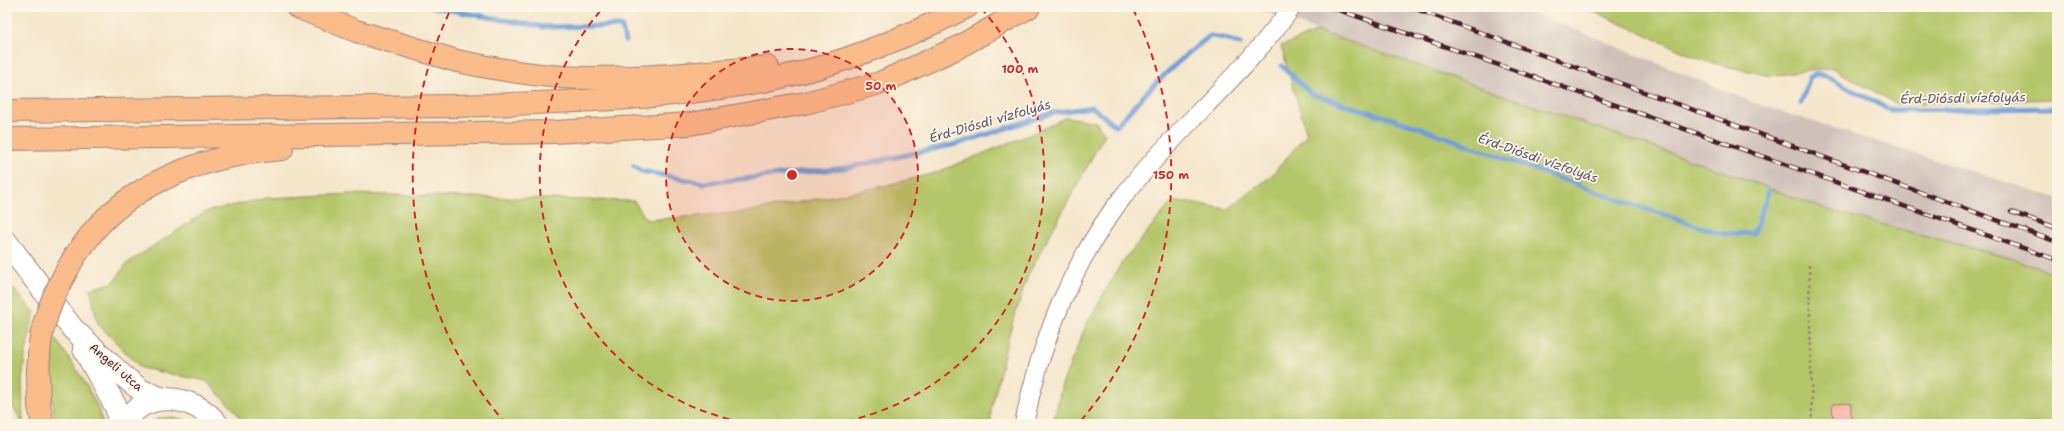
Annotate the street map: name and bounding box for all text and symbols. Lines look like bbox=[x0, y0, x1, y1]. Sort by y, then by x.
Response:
text: 100 m bbox=[1002, 61, 1039, 77]
text: 50 m bbox=[866, 78, 897, 94]
water label: Érd-Diósdi vízfolyás bbox=[1900, 87, 2026, 108]
water label: Érd-Diósdi vízfolyás bbox=[927, 95, 1053, 147]
water label: Érd-Diósdi vízfolyás bbox=[1476, 129, 1601, 187]
text: 150 m bbox=[1153, 167, 1189, 183]
centre of rings bbox=[785, 168, 799, 182]
street label: Angeli utca bbox=[86, 339, 147, 395]

